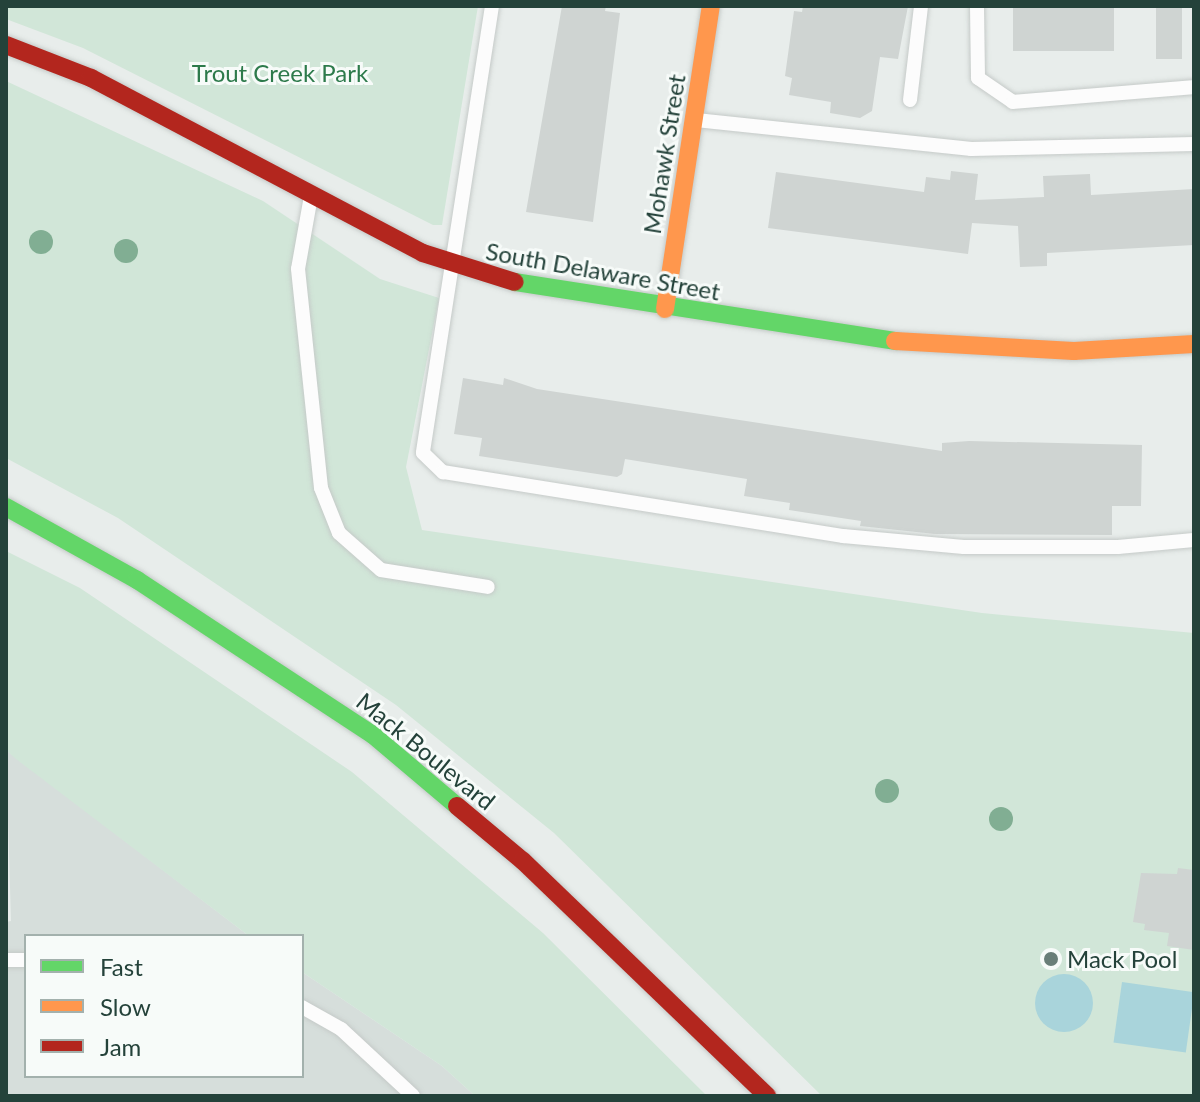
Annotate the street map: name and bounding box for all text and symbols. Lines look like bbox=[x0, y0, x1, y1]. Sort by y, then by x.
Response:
park label: Trout Creek Park bbox=[192, 59, 368, 87]
street label: Mohawk Street bbox=[637, 72, 691, 236]
street label: South Delaware Street bbox=[484, 236, 722, 306]
street label: Mack Boulevard bbox=[351, 686, 501, 816]
legend bbox=[24, 934, 304, 1078]
place label: Mack Pool bbox=[1067, 945, 1177, 973]
marker: Mack Pool bbox=[1042, 950, 1060, 968]
text: Fast bbox=[100, 952, 143, 981]
text: Slow bbox=[100, 992, 151, 1021]
text: Jam bbox=[100, 1032, 141, 1061]

